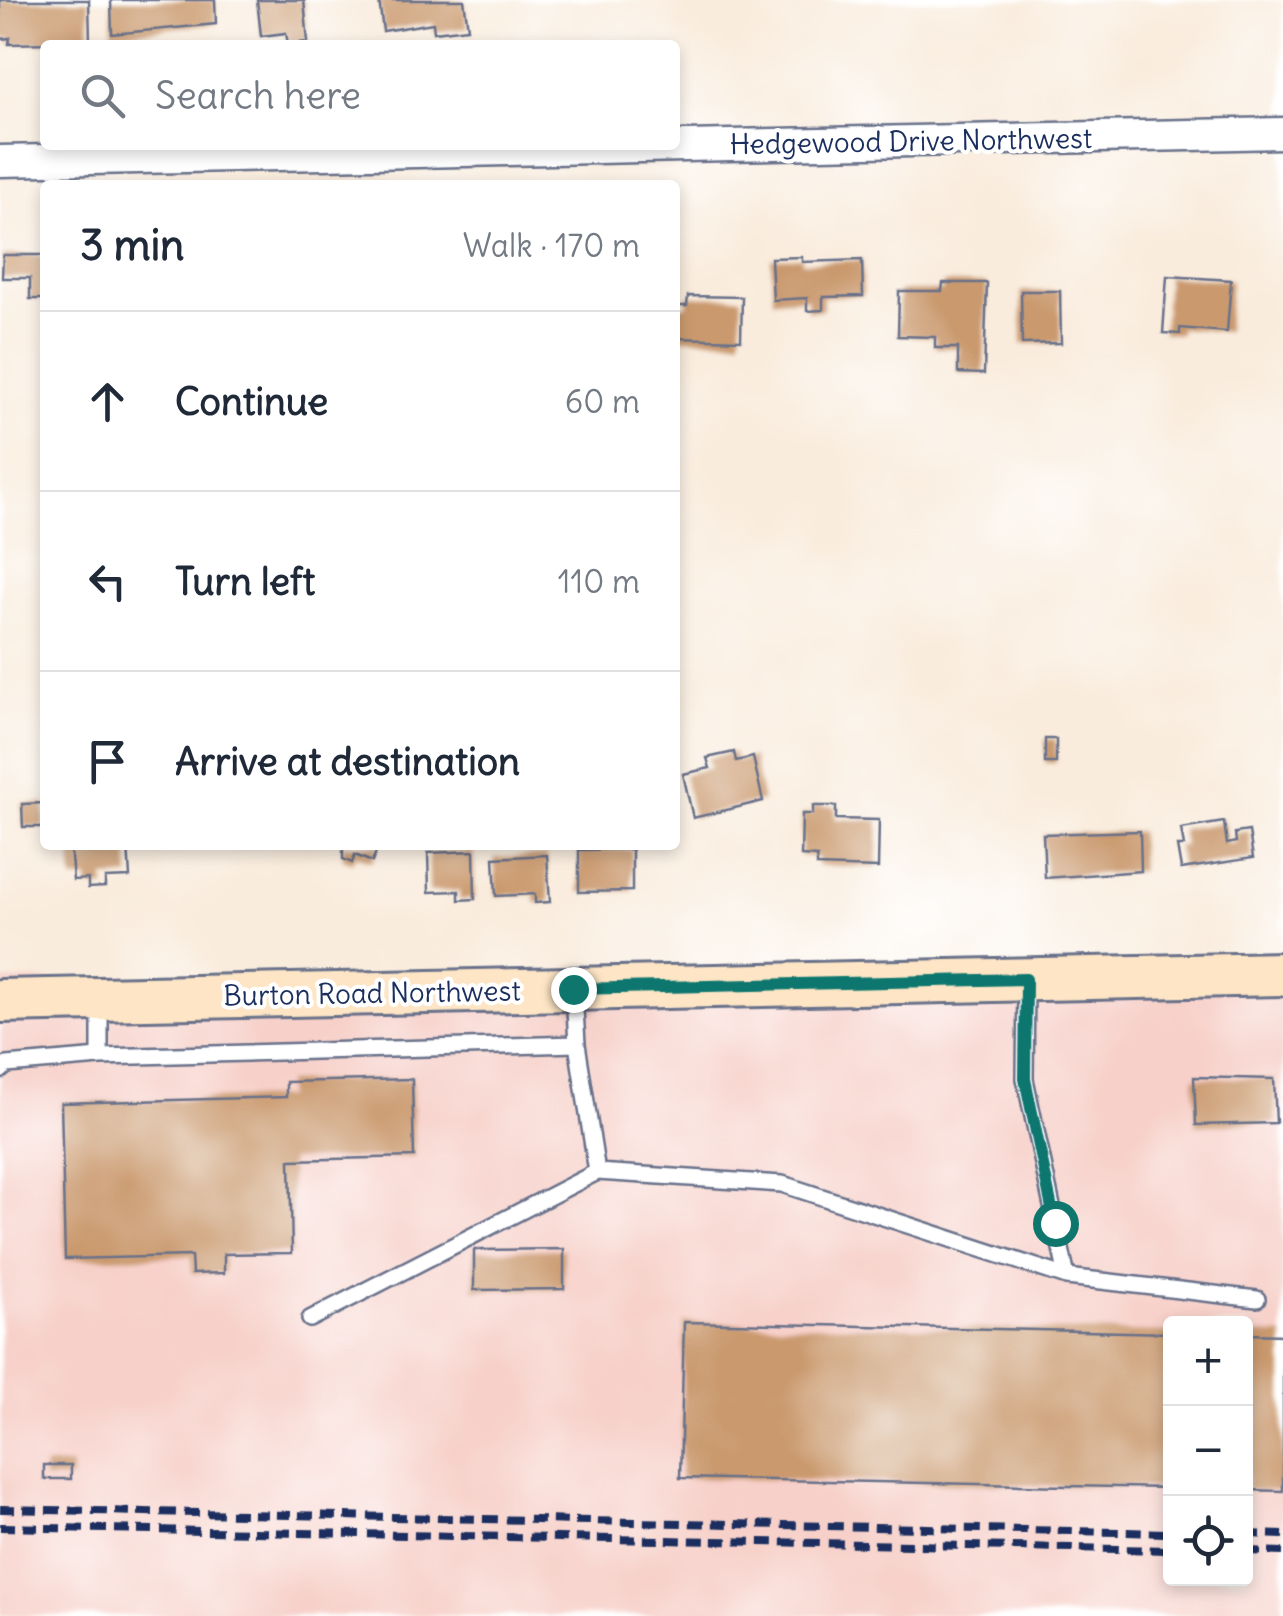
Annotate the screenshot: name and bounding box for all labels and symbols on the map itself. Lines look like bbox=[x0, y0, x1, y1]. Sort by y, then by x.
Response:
street label: Hedgewood Drive Northwest bbox=[729, 120, 1093, 162]
route end bbox=[551, 967, 597, 1013]
street label: Burton Road Northwest bbox=[223, 972, 521, 1014]
route start bbox=[1033, 1201, 1079, 1247]

